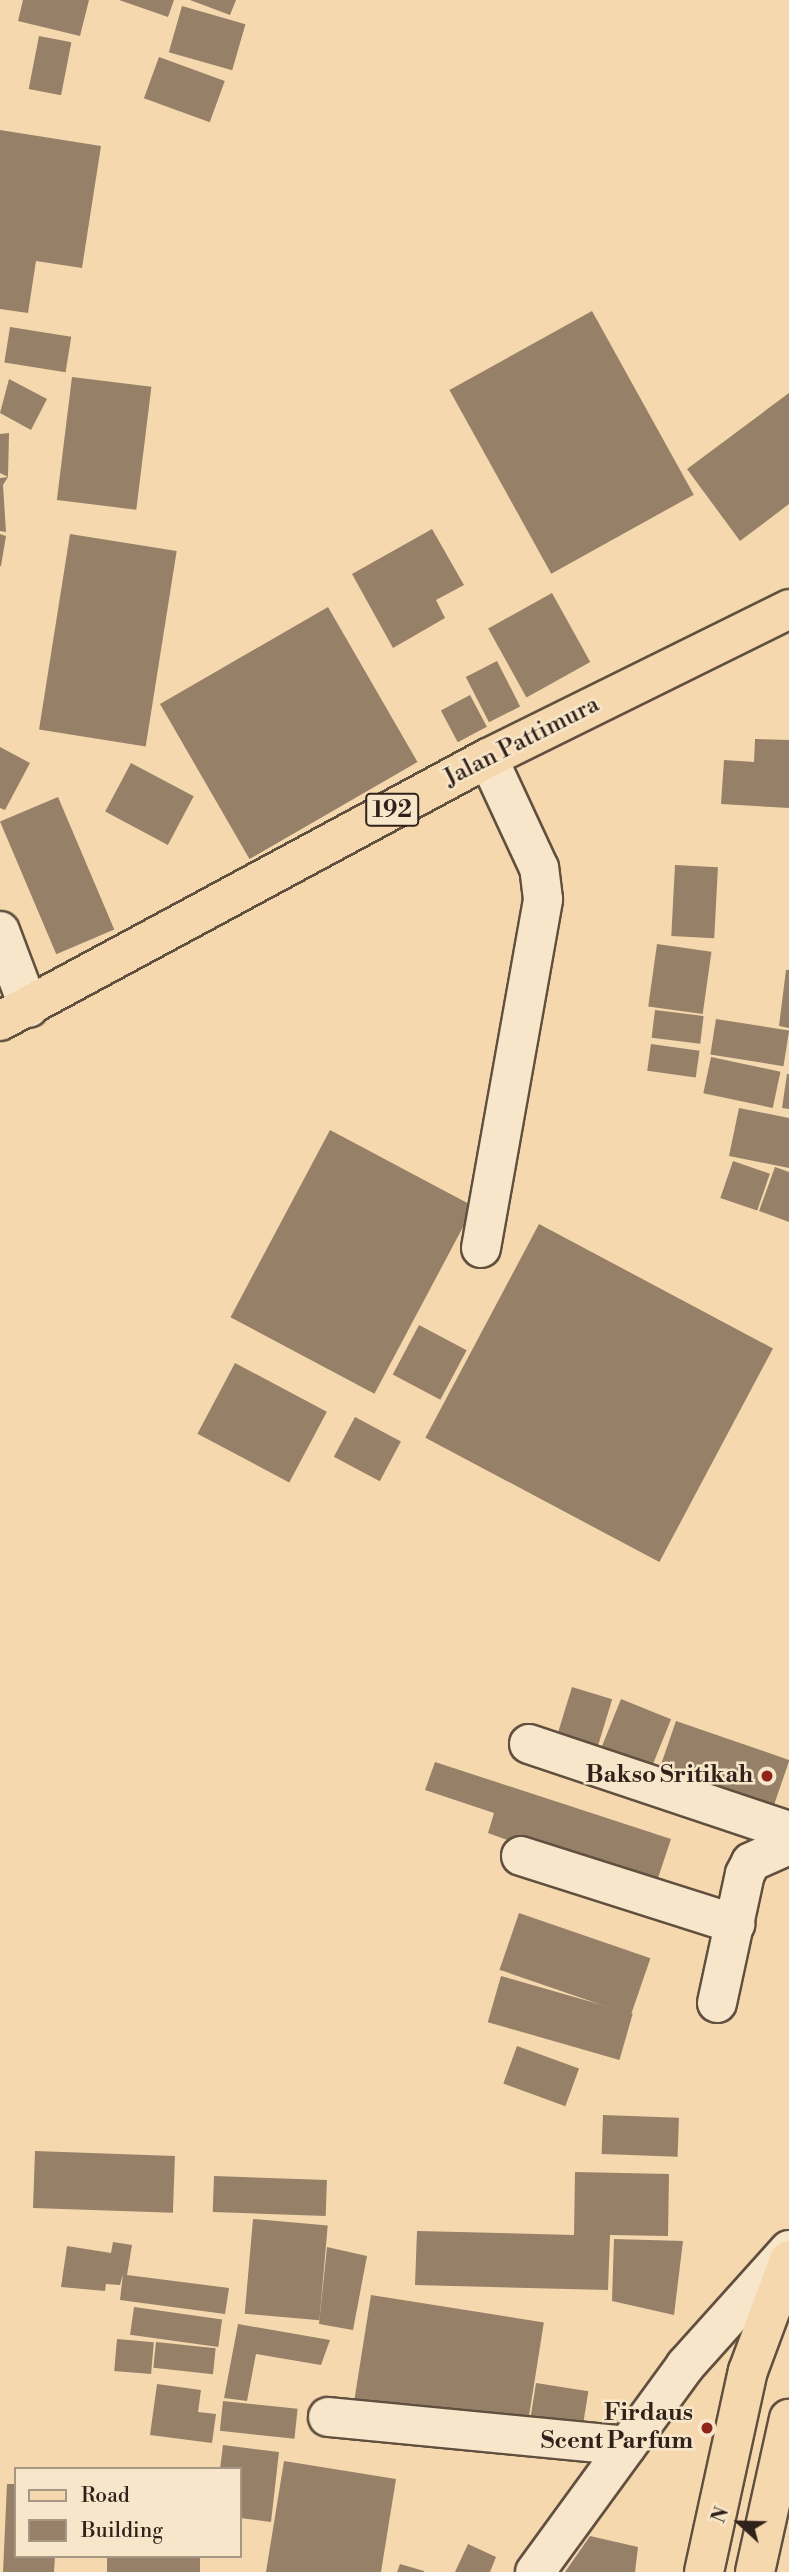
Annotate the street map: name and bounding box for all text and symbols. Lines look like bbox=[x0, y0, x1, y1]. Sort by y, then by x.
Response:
street label: Jalan Pattimura bbox=[440, 691, 604, 793]
road number: 192 bbox=[364, 790, 420, 830]
place label: Bakso Sritikah bbox=[585, 1762, 753, 1790]
marker: Bakso Sritikah bbox=[759, 1768, 775, 1784]
place label: Firdaus Scent Parfum bbox=[541, 2400, 693, 2456]
marker: Firdaus Scent Parfum bbox=[699, 2420, 715, 2436]
legend bbox=[14, 2467, 242, 2558]
text: Road bbox=[81, 2483, 130, 2509]
north arrow bbox=[705, 2488, 775, 2558]
text: N bbox=[707, 2504, 734, 2527]
text: Building bbox=[81, 2518, 163, 2544]

